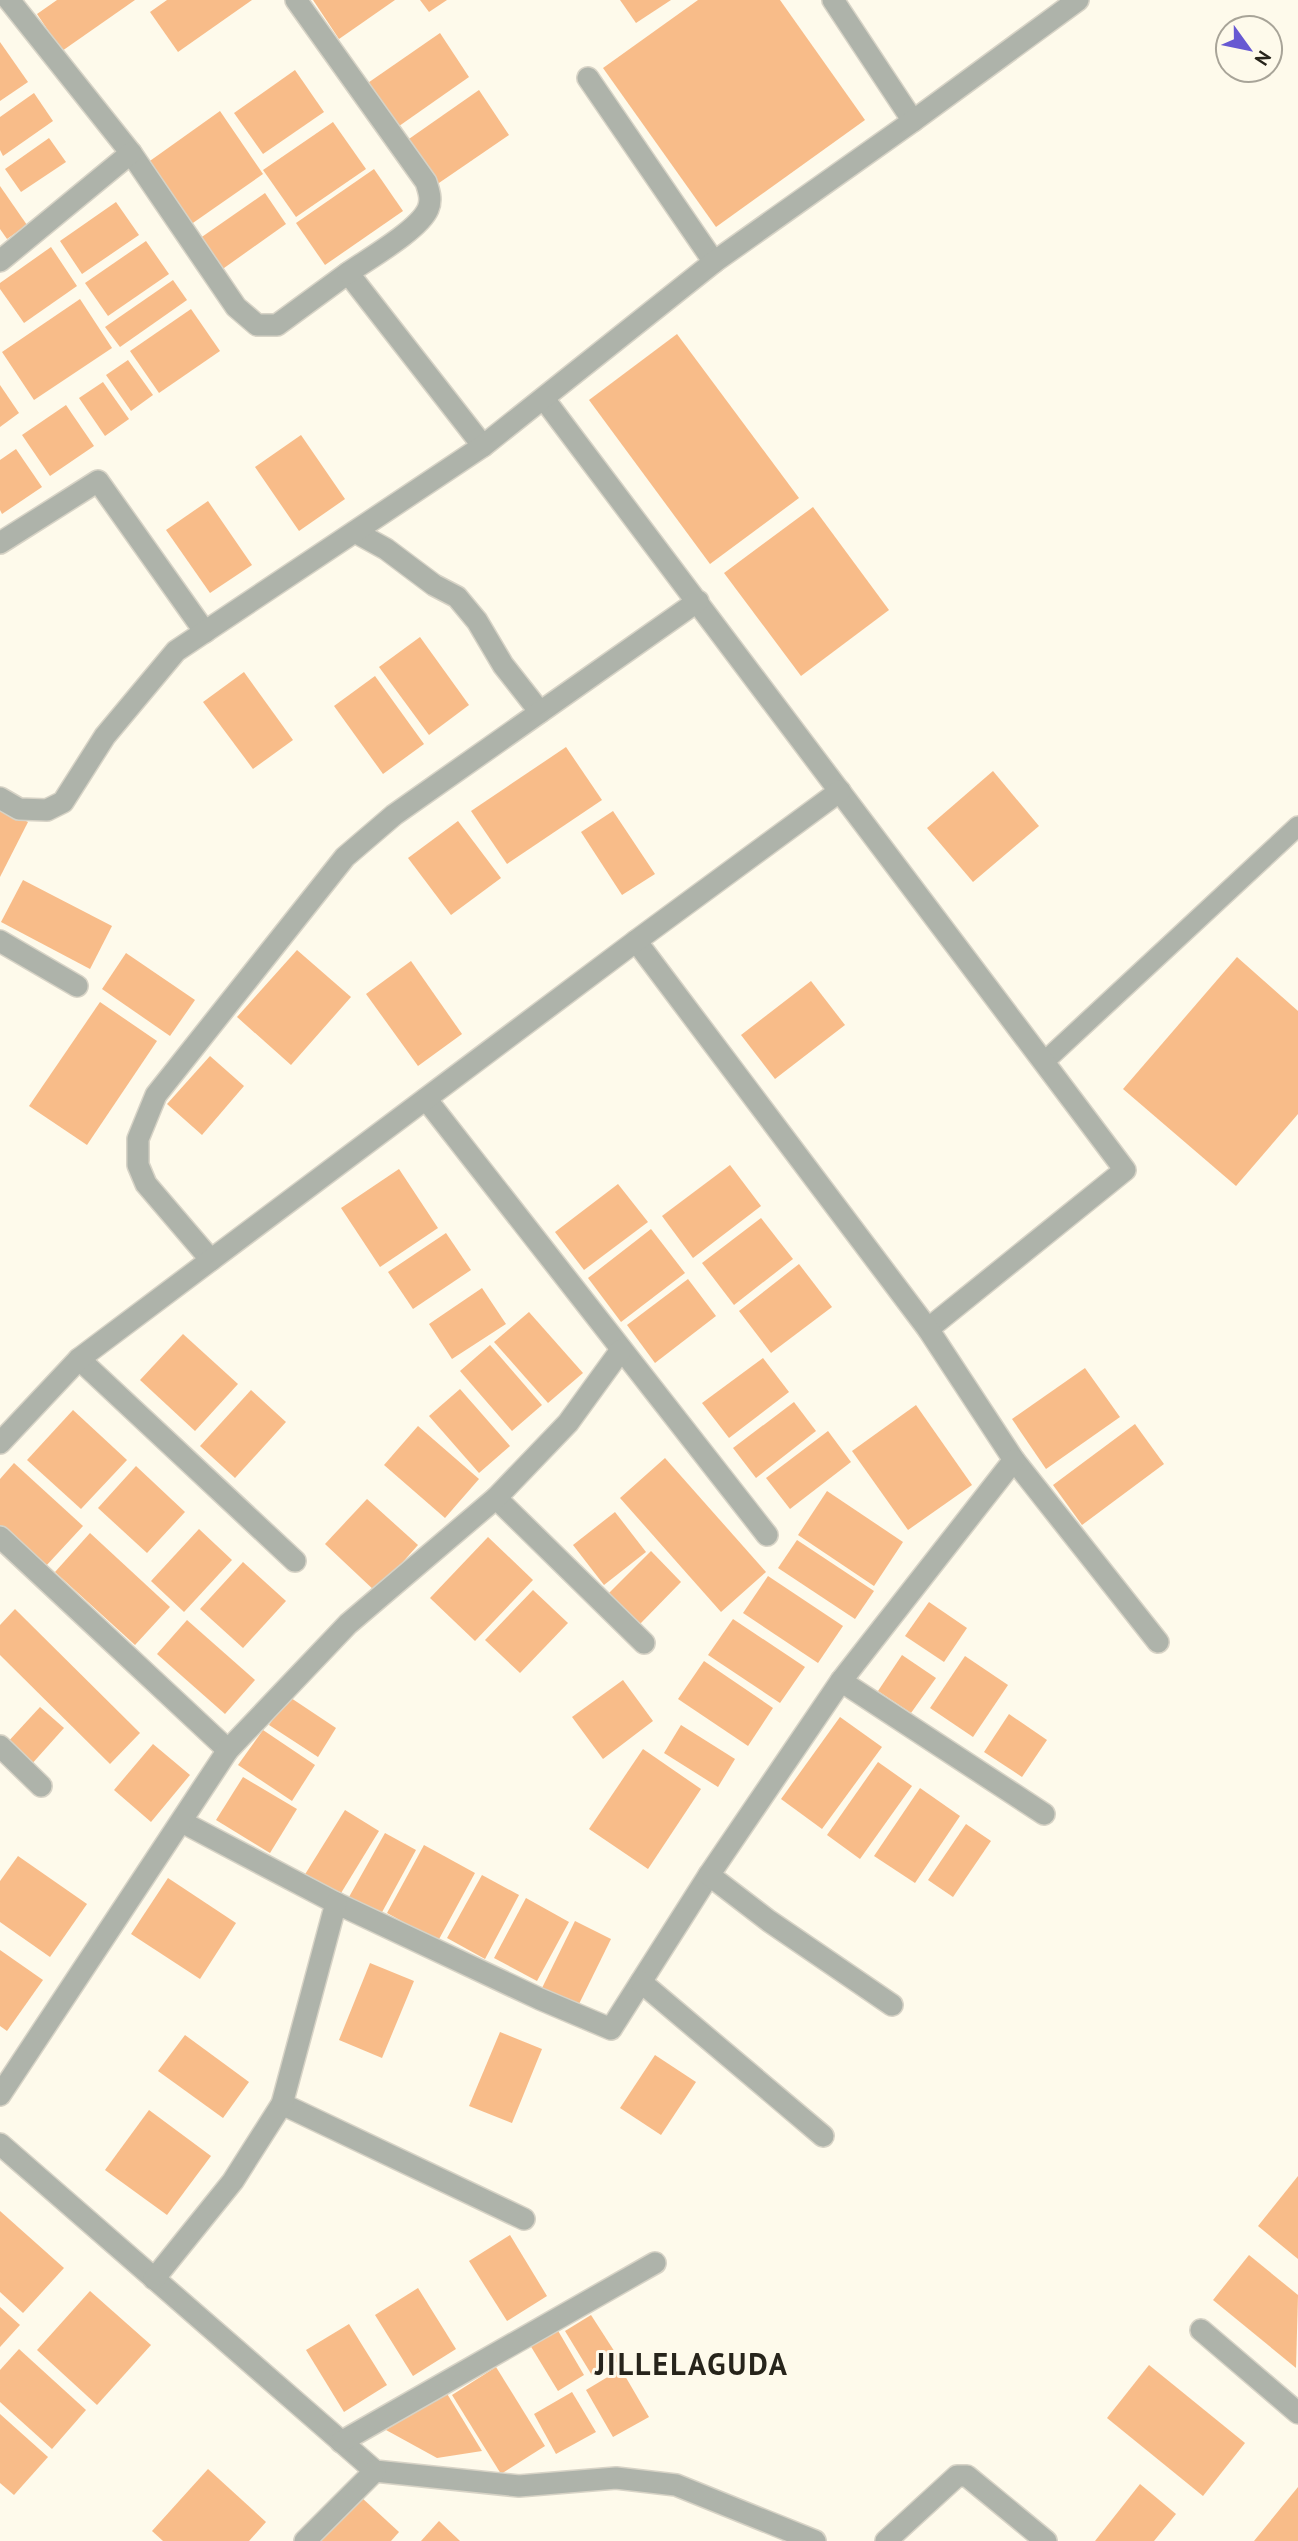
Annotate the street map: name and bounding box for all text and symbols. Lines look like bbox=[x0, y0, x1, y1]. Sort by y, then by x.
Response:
north arrow bbox=[1214, 14, 1284, 84]
text: N bbox=[1250, 46, 1277, 70]
district label: JILLELAGUDA bbox=[594, 2344, 789, 2383]

